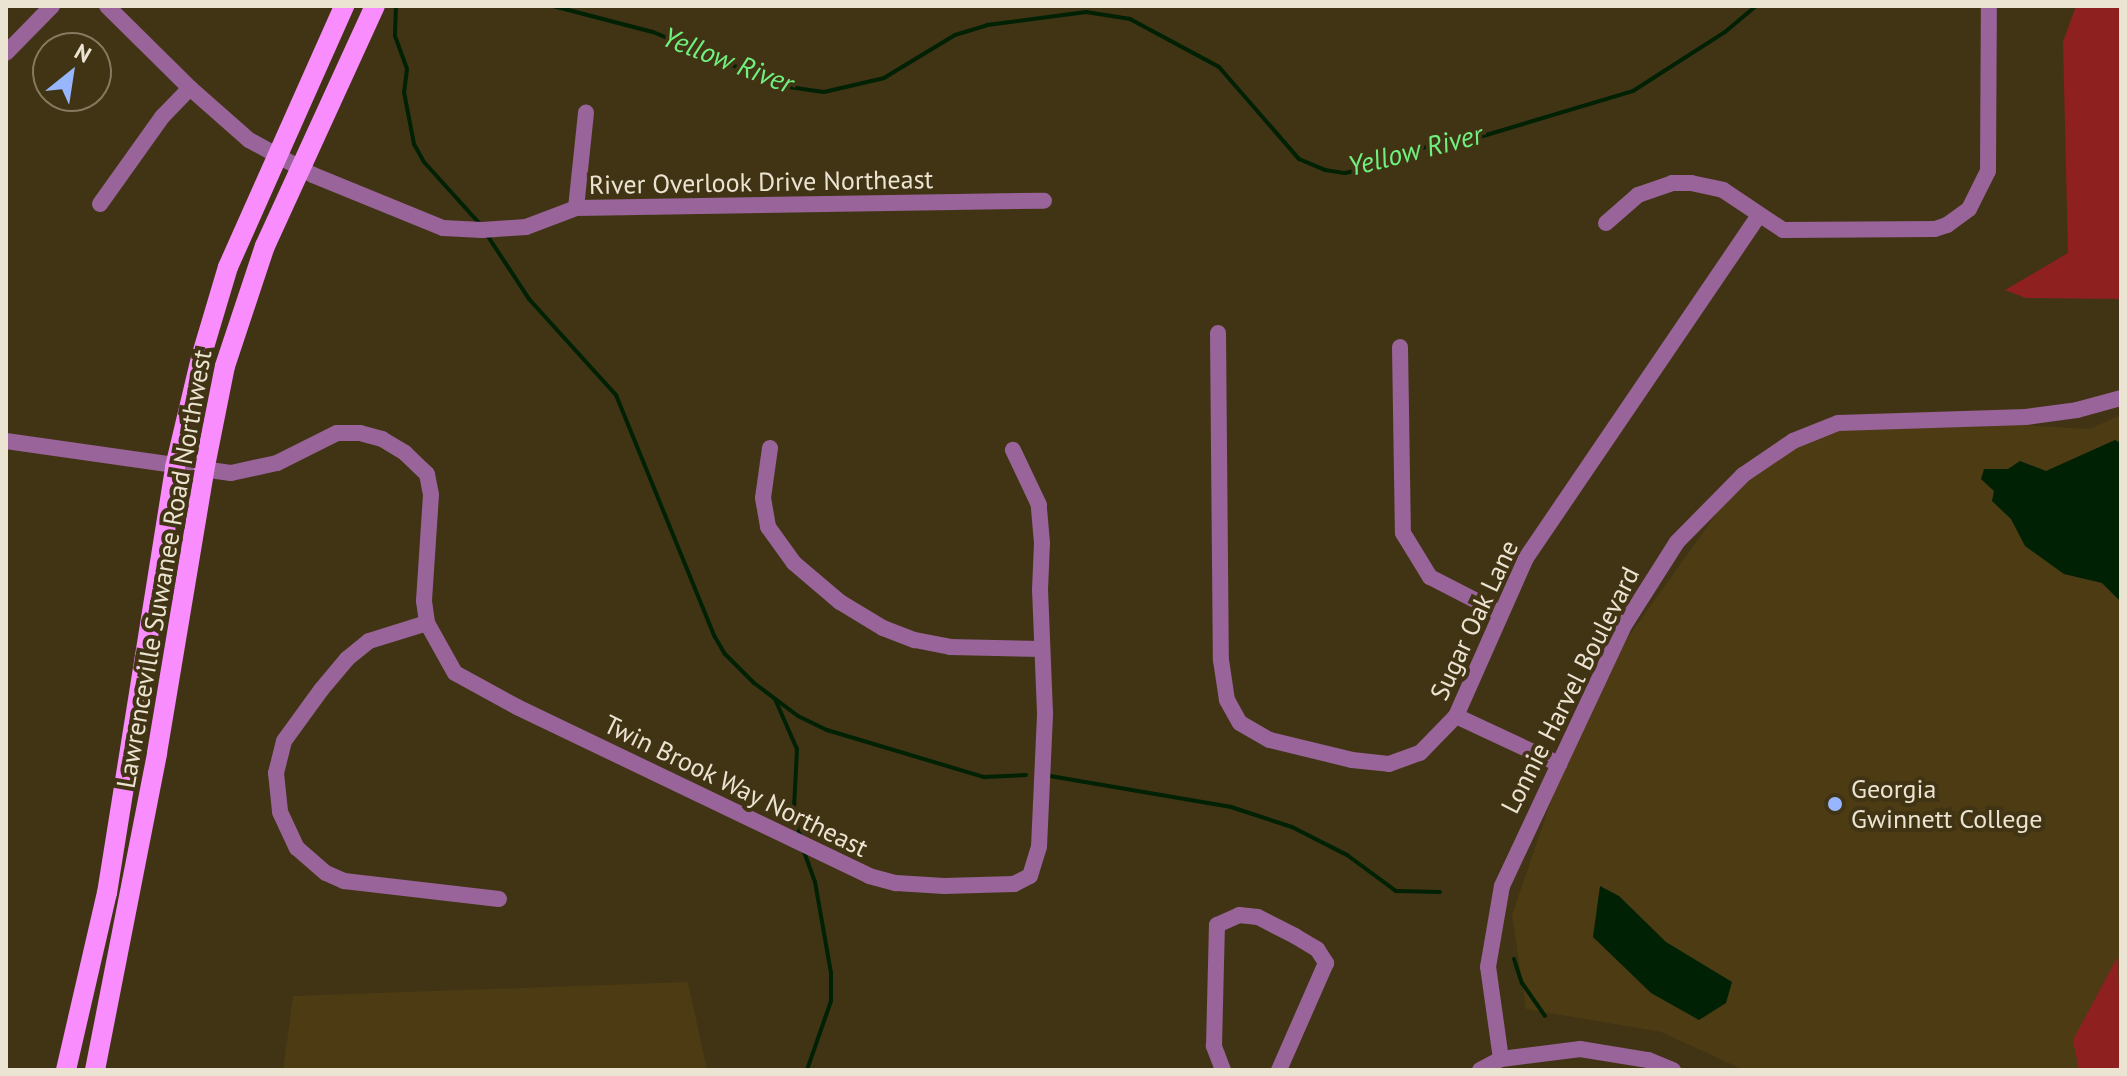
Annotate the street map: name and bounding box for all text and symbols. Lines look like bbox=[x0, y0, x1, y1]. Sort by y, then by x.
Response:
water label: Yellow River bbox=[657, 20, 799, 100]
north arrow bbox=[32, 32, 112, 112]
text: N bbox=[70, 37, 96, 69]
water label: Yellow River bbox=[1344, 117, 1486, 183]
street label: River Overlook Drive Northeast bbox=[588, 163, 934, 201]
street label: Lawrenceville Suwanee Road Northwest bbox=[110, 347, 218, 791]
street label: Sugar Oak Lane bbox=[1423, 535, 1525, 705]
street label: Lonnie Harvel Boulevard bbox=[1494, 562, 1646, 818]
street label: Twin Brook Way Northeast bbox=[598, 708, 874, 864]
place label: Georgia Gwinnett College bbox=[1851, 773, 2042, 834]
marker: Georgia Gwinnett College bbox=[1826, 795, 1844, 813]

